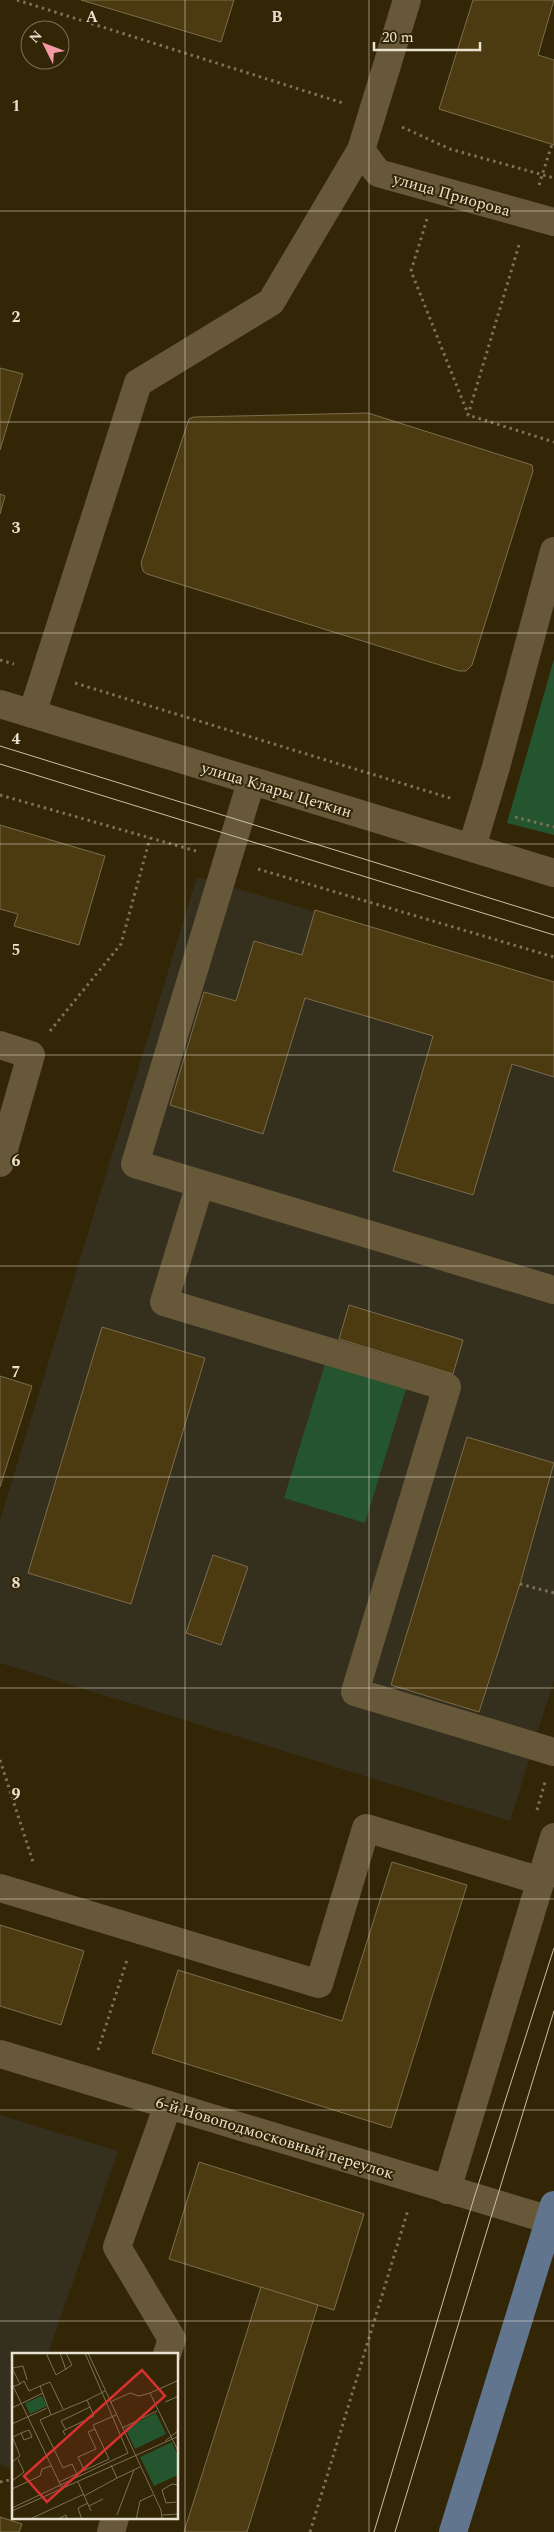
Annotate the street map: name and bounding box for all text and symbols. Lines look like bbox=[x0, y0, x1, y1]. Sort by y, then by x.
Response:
text: A bbox=[86, 5, 99, 29]
text: B bbox=[271, 5, 283, 29]
north arrow bbox=[20, 20, 70, 70]
scale bar bbox=[374, 20, 480, 52]
text: N bbox=[24, 25, 47, 48]
text: 20 m bbox=[382, 26, 414, 49]
text: 1 bbox=[12, 94, 20, 118]
street label: улица Приорова bbox=[389, 166, 513, 223]
text: 2 bbox=[12, 305, 21, 329]
text: 3 bbox=[12, 516, 21, 540]
text: 4 bbox=[12, 727, 21, 751]
street label: улица Клары Цеткин bbox=[198, 755, 355, 824]
text: 5 bbox=[12, 938, 20, 962]
text: 6 bbox=[12, 1149, 21, 1173]
text: 7 bbox=[12, 1360, 21, 1384]
text: 8 bbox=[12, 1571, 21, 1595]
text: 9 bbox=[12, 1782, 21, 1806]
street label: 6-й Новоподмосковный переулок bbox=[153, 2090, 397, 2186]
inset map bbox=[12, 2353, 179, 2520]

